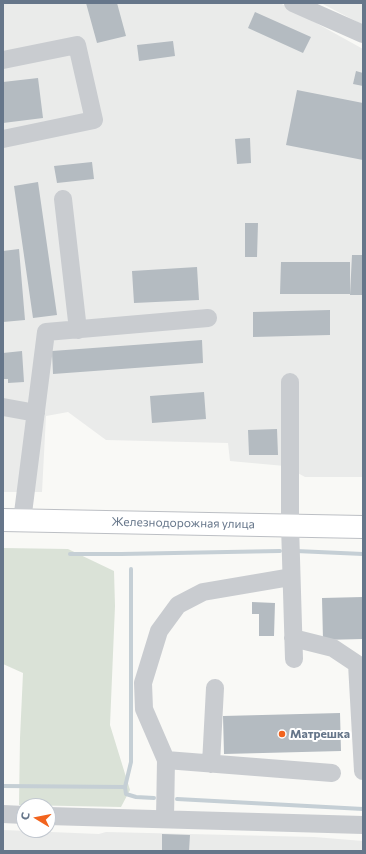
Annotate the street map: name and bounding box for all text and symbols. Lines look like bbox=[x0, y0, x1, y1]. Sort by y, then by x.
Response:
street label: Железнодорожная улица bbox=[111, 515, 255, 531]
place label: Матрешка bbox=[290, 727, 350, 741]
marker: Матрешка bbox=[277, 729, 287, 739]
north arrow bbox=[16, 798, 56, 838]
text: С bbox=[18, 811, 32, 821]

